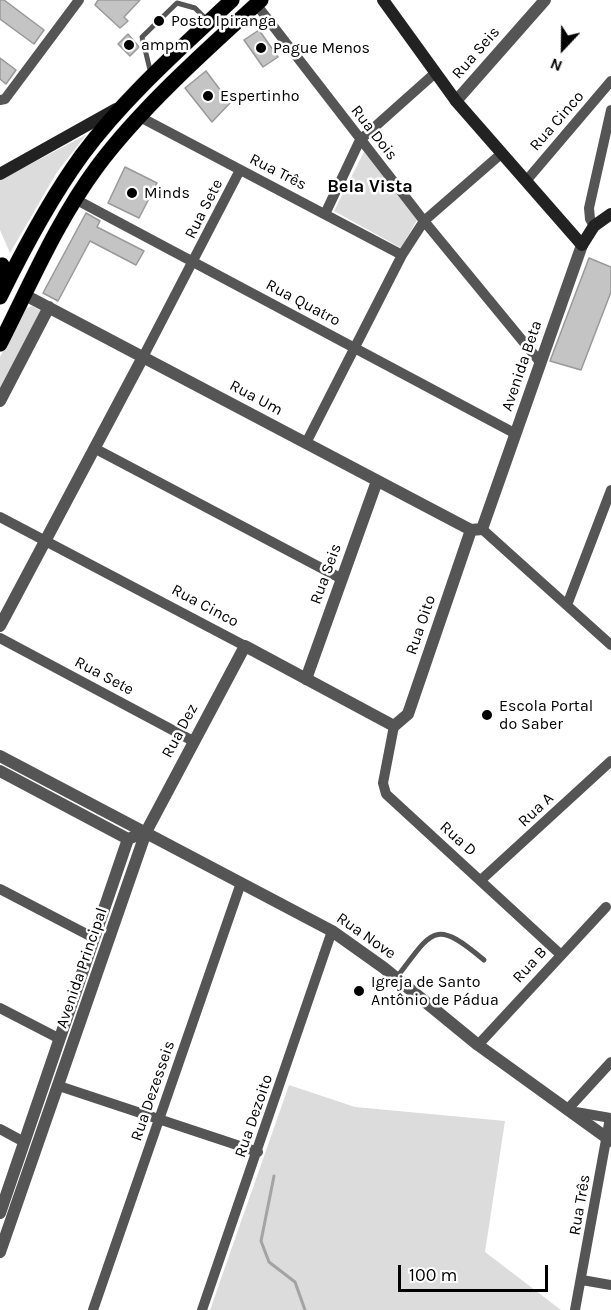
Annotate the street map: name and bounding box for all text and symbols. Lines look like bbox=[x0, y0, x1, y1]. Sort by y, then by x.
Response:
place label: Posto Ipiranga bbox=[171, 11, 276, 31]
marker: Posto Ipiranga bbox=[152, 14, 166, 28]
north arrow bbox=[533, 18, 593, 78]
street label: Rua Seis bbox=[448, 23, 504, 83]
place label: ampm bbox=[141, 35, 189, 55]
marker: ampm bbox=[122, 38, 136, 52]
place label: Pague Menos bbox=[273, 38, 370, 58]
marker: Pague Menos bbox=[254, 41, 268, 55]
text: N bbox=[547, 54, 565, 76]
place label: Espertinho bbox=[220, 86, 300, 106]
street label: Rua Cinco bbox=[526, 87, 588, 155]
marker: Espertinho bbox=[201, 89, 215, 103]
street label: Rua Dois bbox=[347, 102, 401, 164]
street label: Rua Três bbox=[246, 150, 310, 194]
street label: Rua Sete bbox=[181, 176, 227, 242]
district label: Bela Vista bbox=[327, 176, 413, 198]
place label: Minds bbox=[144, 183, 190, 203]
marker: Minds bbox=[125, 186, 139, 200]
street label: Rua Quatro bbox=[262, 275, 344, 331]
street label: Avenida Beta bbox=[498, 318, 546, 414]
street label: Rua Um bbox=[226, 376, 286, 420]
street label: Rua Seis bbox=[306, 541, 346, 607]
street label: Rua Cinco bbox=[168, 580, 242, 632]
street label: Rua Oito bbox=[402, 593, 440, 657]
street label: Rua Sete bbox=[71, 652, 137, 700]
place label: Escola Portal do Saber bbox=[499, 696, 593, 734]
street label: Rua Dez bbox=[158, 701, 202, 761]
marker: Escola Portal do Saber bbox=[480, 708, 494, 722]
street label: Rua A bbox=[514, 789, 558, 831]
street label: Rua D bbox=[436, 818, 480, 860]
street label: Avenida Principal bbox=[52, 905, 112, 1031]
street label: Rua Nove bbox=[333, 909, 399, 963]
street label: Rua B bbox=[509, 943, 551, 987]
place label: Igreja de Santo Antônio de Pádua bbox=[371, 972, 499, 1010]
marker: Igreja de Santo Antônio de Pádua bbox=[352, 984, 366, 998]
street label: Rua Dezesseis bbox=[127, 1038, 179, 1144]
street label: Rua Dezoito bbox=[231, 1072, 277, 1160]
street label: Rua Três bbox=[565, 1173, 595, 1237]
scale bar bbox=[401, 1253, 551, 1291]
text: 100 m bbox=[409, 1264, 457, 1286]

